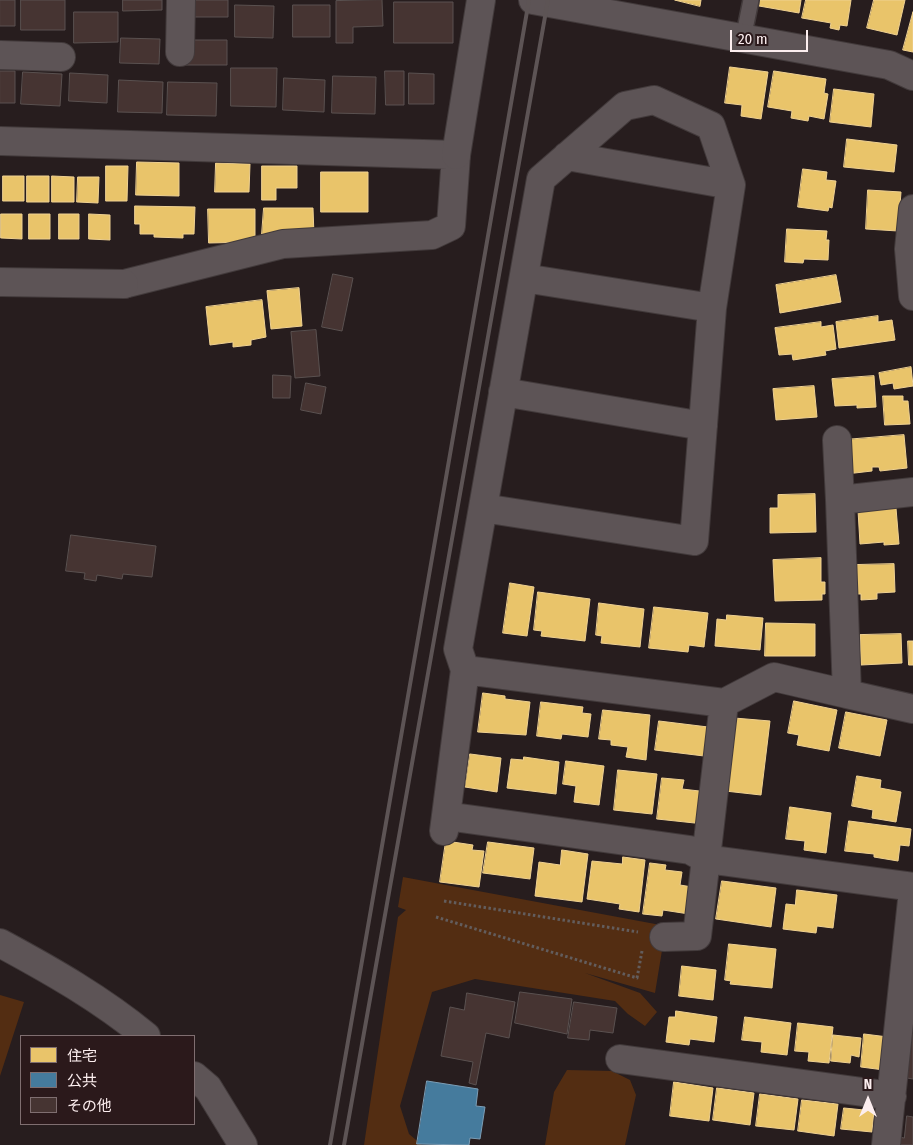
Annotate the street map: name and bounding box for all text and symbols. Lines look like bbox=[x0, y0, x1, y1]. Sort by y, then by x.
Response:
scale bar bbox=[733, 20, 810, 52]
text: 20 m bbox=[738, 30, 768, 48]
legend bbox=[20, 1035, 195, 1125]
text: 住宅 bbox=[67, 1047, 97, 1065]
text: 公共 bbox=[67, 1072, 97, 1090]
north arrow bbox=[843, 1075, 893, 1125]
text: N bbox=[864, 1076, 872, 1093]
text: その他 bbox=[67, 1097, 112, 1115]

